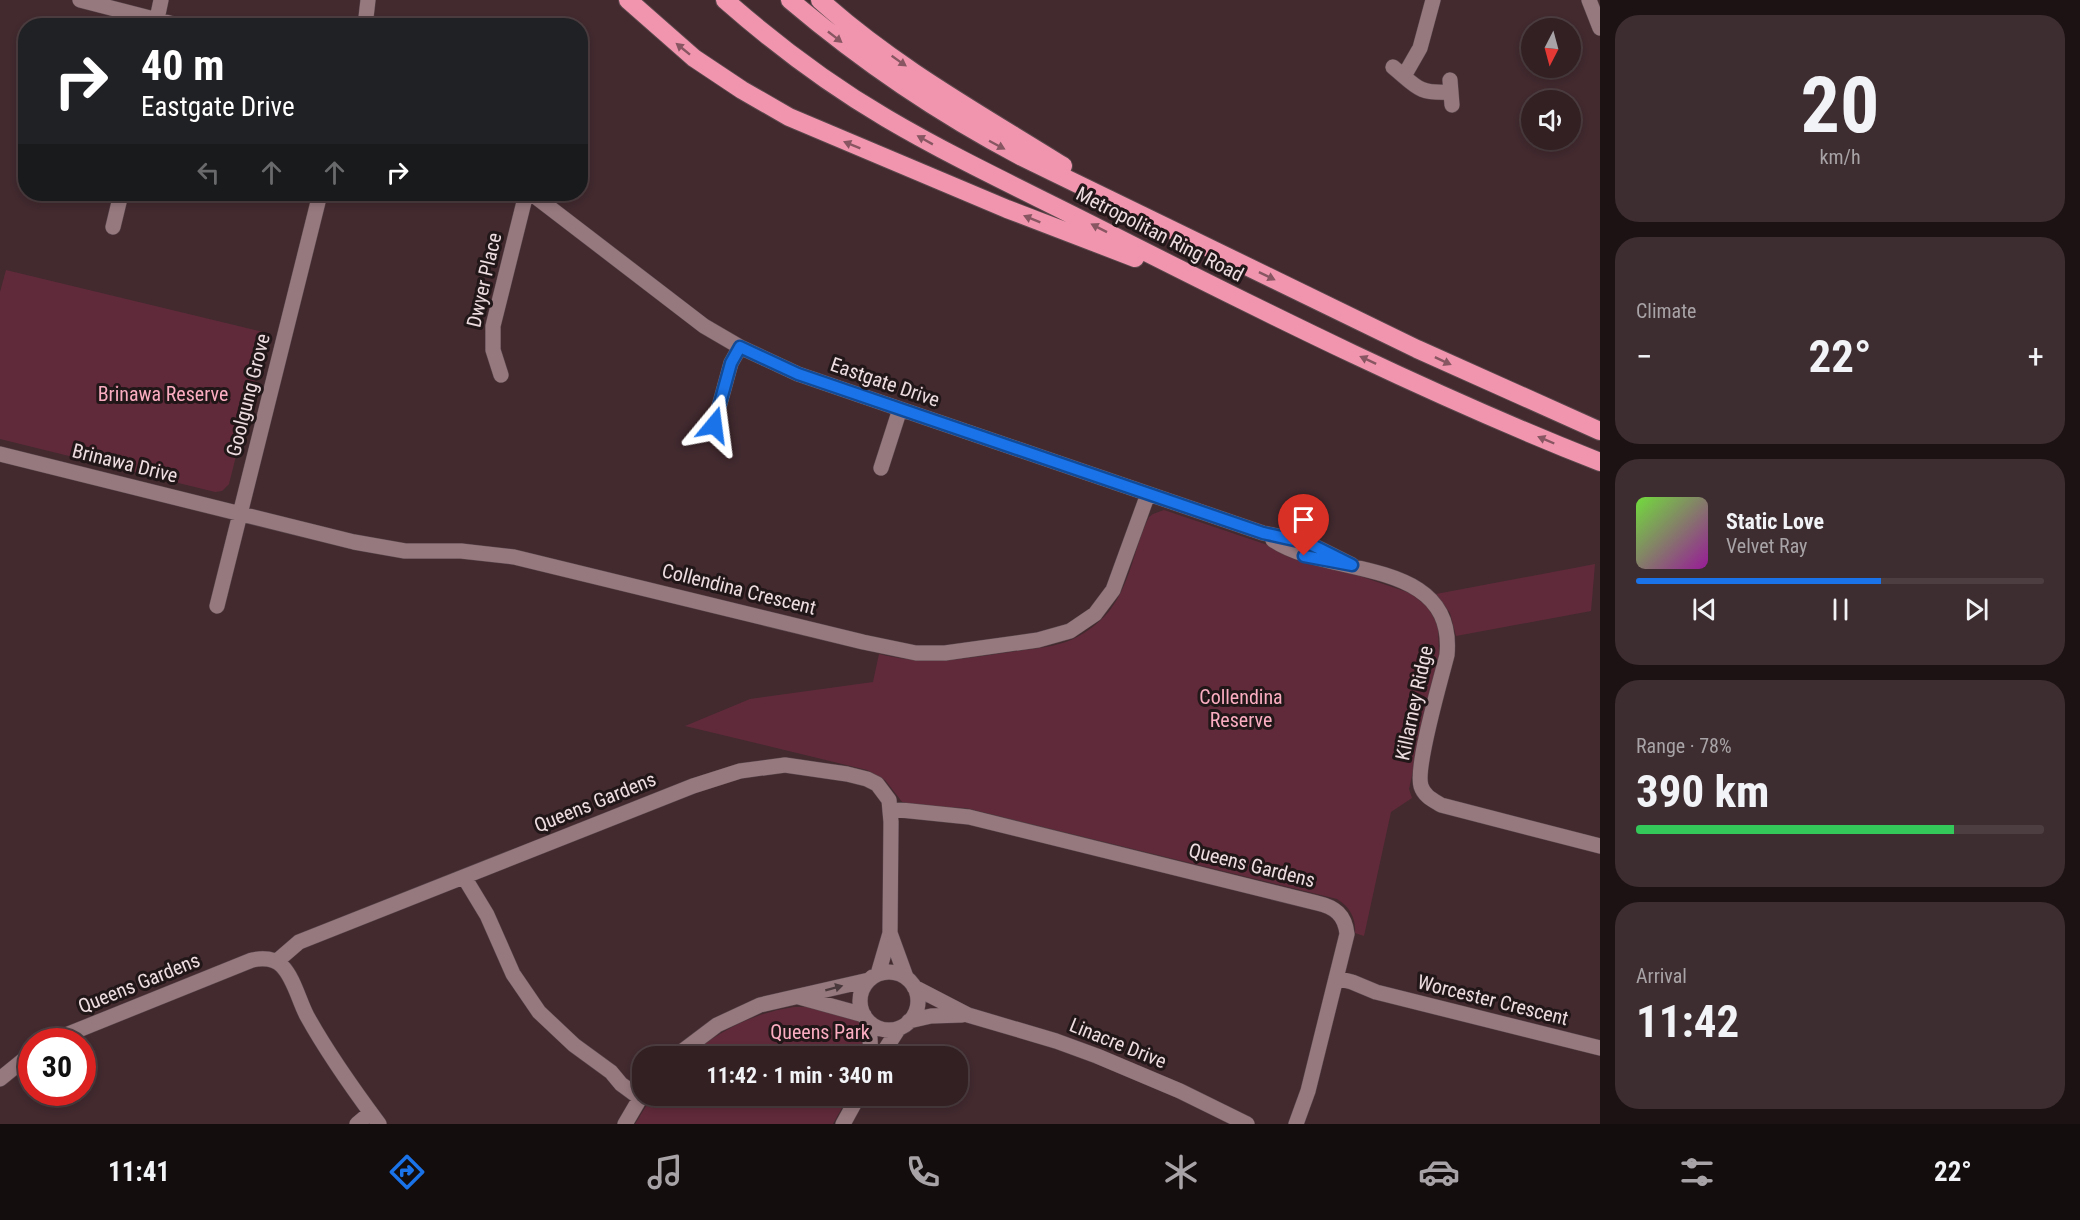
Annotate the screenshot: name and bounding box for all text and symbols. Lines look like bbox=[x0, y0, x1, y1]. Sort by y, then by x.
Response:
north arrow bbox=[1521, 18, 1581, 78]
map controls bbox=[1521, 18, 1581, 150]
one-way arrow bbox=[827, 31, 842, 43]
text: 40 m bbox=[141, 41, 224, 90]
icon: right bbox=[42, 42, 120, 120]
one-way arrow bbox=[675, 43, 690, 55]
one-way arrow bbox=[891, 55, 907, 67]
text: 20 bbox=[1801, 60, 1879, 151]
button: sound bbox=[1521, 90, 1581, 150]
text: Eastgate Drive bbox=[141, 91, 295, 123]
one-way arrow bbox=[916, 135, 933, 145]
one-way arrow bbox=[988, 139, 1006, 149]
one-way arrow bbox=[842, 140, 860, 150]
text: km/h bbox=[1819, 145, 1861, 169]
icon: left bbox=[192, 156, 225, 189]
icon: ahead bbox=[255, 156, 288, 189]
icon: ahead bbox=[318, 156, 351, 189]
icon: right bbox=[381, 156, 414, 189]
street label: Metropolitan Ring Road bbox=[1072, 181, 1248, 287]
one-way arrow bbox=[1023, 213, 1041, 223]
one-way arrow bbox=[1090, 223, 1107, 233]
street label: Dwyer Place bbox=[461, 230, 507, 330]
one-way arrow bbox=[1258, 271, 1275, 281]
text: Climate bbox=[1636, 299, 1696, 323]
text: 22° bbox=[1809, 330, 1872, 383]
street label: Goolgung Grove bbox=[221, 331, 275, 459]
text: − bbox=[1636, 337, 1653, 376]
text: + bbox=[2028, 337, 2044, 376]
street label: Eastgate Drive bbox=[827, 352, 943, 412]
one-way arrow bbox=[1359, 356, 1377, 366]
one-way arrow bbox=[1434, 356, 1451, 365]
park label: Brinawa Reserve bbox=[98, 382, 228, 406]
position arrow bbox=[682, 393, 746, 457]
one-way arrow bbox=[1537, 435, 1555, 444]
street label: Brinawa Drive bbox=[70, 438, 180, 488]
pin bbox=[1278, 494, 1329, 556]
icon: arrive bbox=[1287, 503, 1320, 536]
text: Static Love bbox=[1726, 509, 1824, 534]
text: Velvet Ray bbox=[1726, 534, 1807, 558]
street label: Collendina Crescent bbox=[659, 558, 819, 620]
icon: previous bbox=[1688, 593, 1721, 626]
icon: pause bbox=[1824, 593, 1857, 626]
icon: next bbox=[1960, 593, 1993, 626]
street label: Killarney Ridge bbox=[1390, 643, 1438, 763]
park label: Collendina Reserve bbox=[1199, 685, 1283, 732]
text: Range · 78% bbox=[1636, 734, 1732, 758]
text: 390 km bbox=[1636, 765, 1769, 818]
street label: Queens Gardens bbox=[531, 767, 659, 837]
street label: Queens Gardens bbox=[1186, 838, 1318, 892]
street label: Queens Gardens bbox=[75, 948, 203, 1018]
text: Arrival bbox=[1636, 964, 1687, 988]
street label: Worcester Crescent bbox=[1415, 970, 1571, 1030]
one-way arrow bbox=[825, 983, 843, 992]
text: 11:42 bbox=[1636, 995, 1739, 1048]
street label: Linacre Drive bbox=[1066, 1013, 1170, 1073]
park label: Queens Park bbox=[770, 1020, 870, 1044]
speed limit sign: 30 bbox=[18, 1028, 96, 1106]
text: 11:42 · 1 min · 340 m bbox=[707, 1063, 893, 1088]
icon: directions bbox=[386, 1151, 428, 1193]
icon: music bbox=[644, 1151, 686, 1193]
icon: phone bbox=[902, 1151, 944, 1193]
icon: climate bbox=[1160, 1151, 1202, 1193]
icon: car bbox=[1418, 1151, 1460, 1193]
icon: filters bbox=[1676, 1151, 1718, 1193]
text: 11:41 bbox=[108, 1156, 170, 1188]
text: 22° bbox=[1934, 1156, 1972, 1188]

